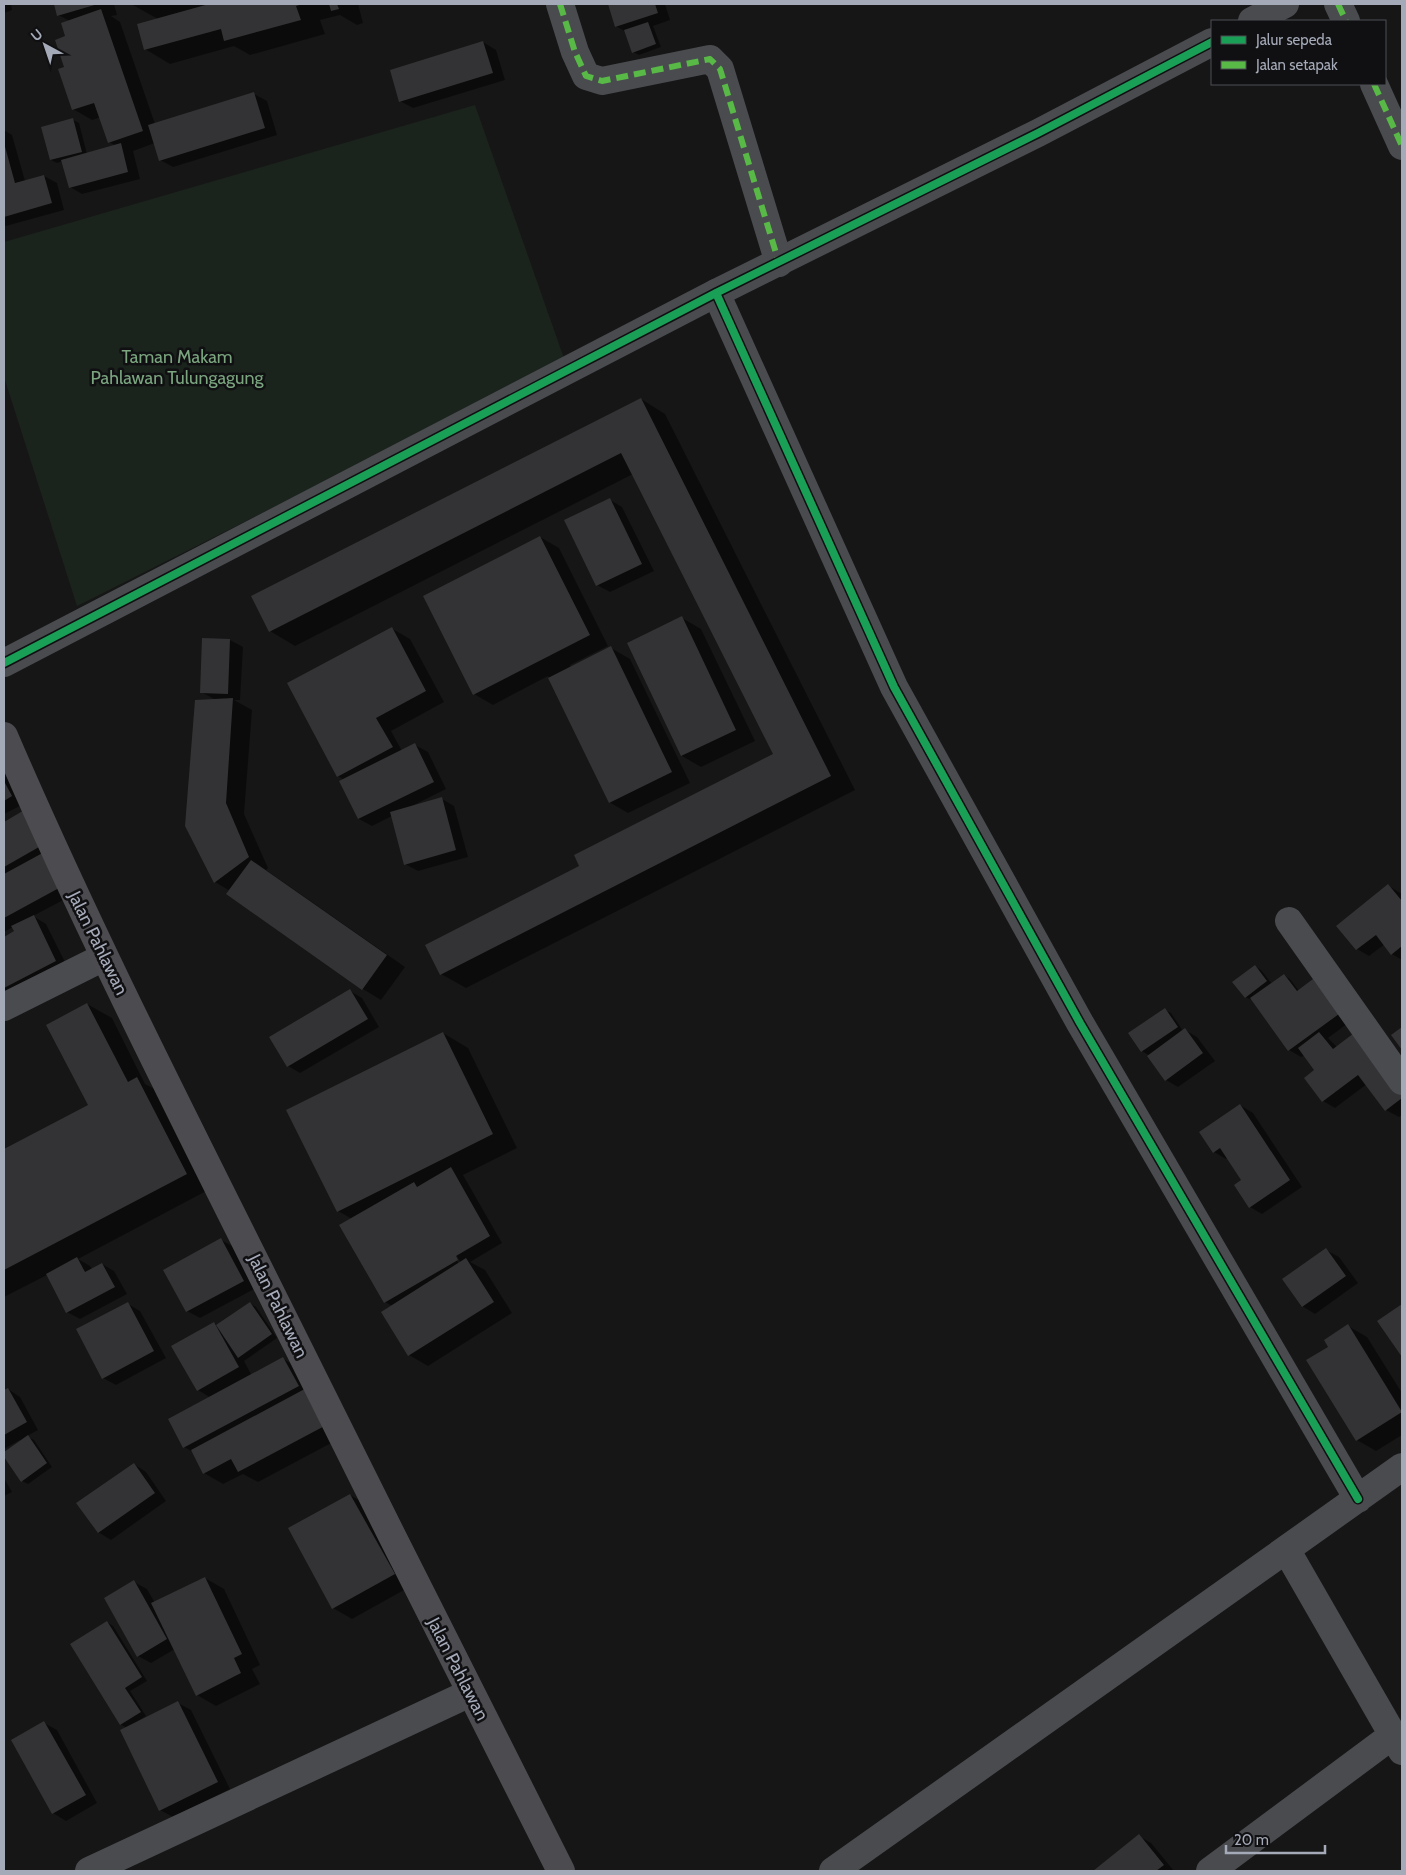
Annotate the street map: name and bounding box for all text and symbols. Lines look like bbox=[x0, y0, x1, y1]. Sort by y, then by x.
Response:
north arrow bbox=[20, 20, 70, 70]
legend bbox=[1211, 20, 1386, 85]
text: U bbox=[27, 25, 46, 45]
text: Jalur sepeda bbox=[1255, 31, 1333, 49]
text: Jalan setapak bbox=[1255, 56, 1338, 74]
park label: Taman Makam Pahlawan Tulungagung bbox=[90, 346, 265, 389]
street label: Jalan Pahlawan bbox=[63, 887, 133, 999]
street label: Jalan Pahlawan bbox=[243, 1250, 313, 1362]
street label: Jalan Pahlawan bbox=[422, 1613, 493, 1724]
scale bar bbox=[1226, 1822, 1325, 1854]
text: 20 m bbox=[1234, 1831, 1269, 1849]

